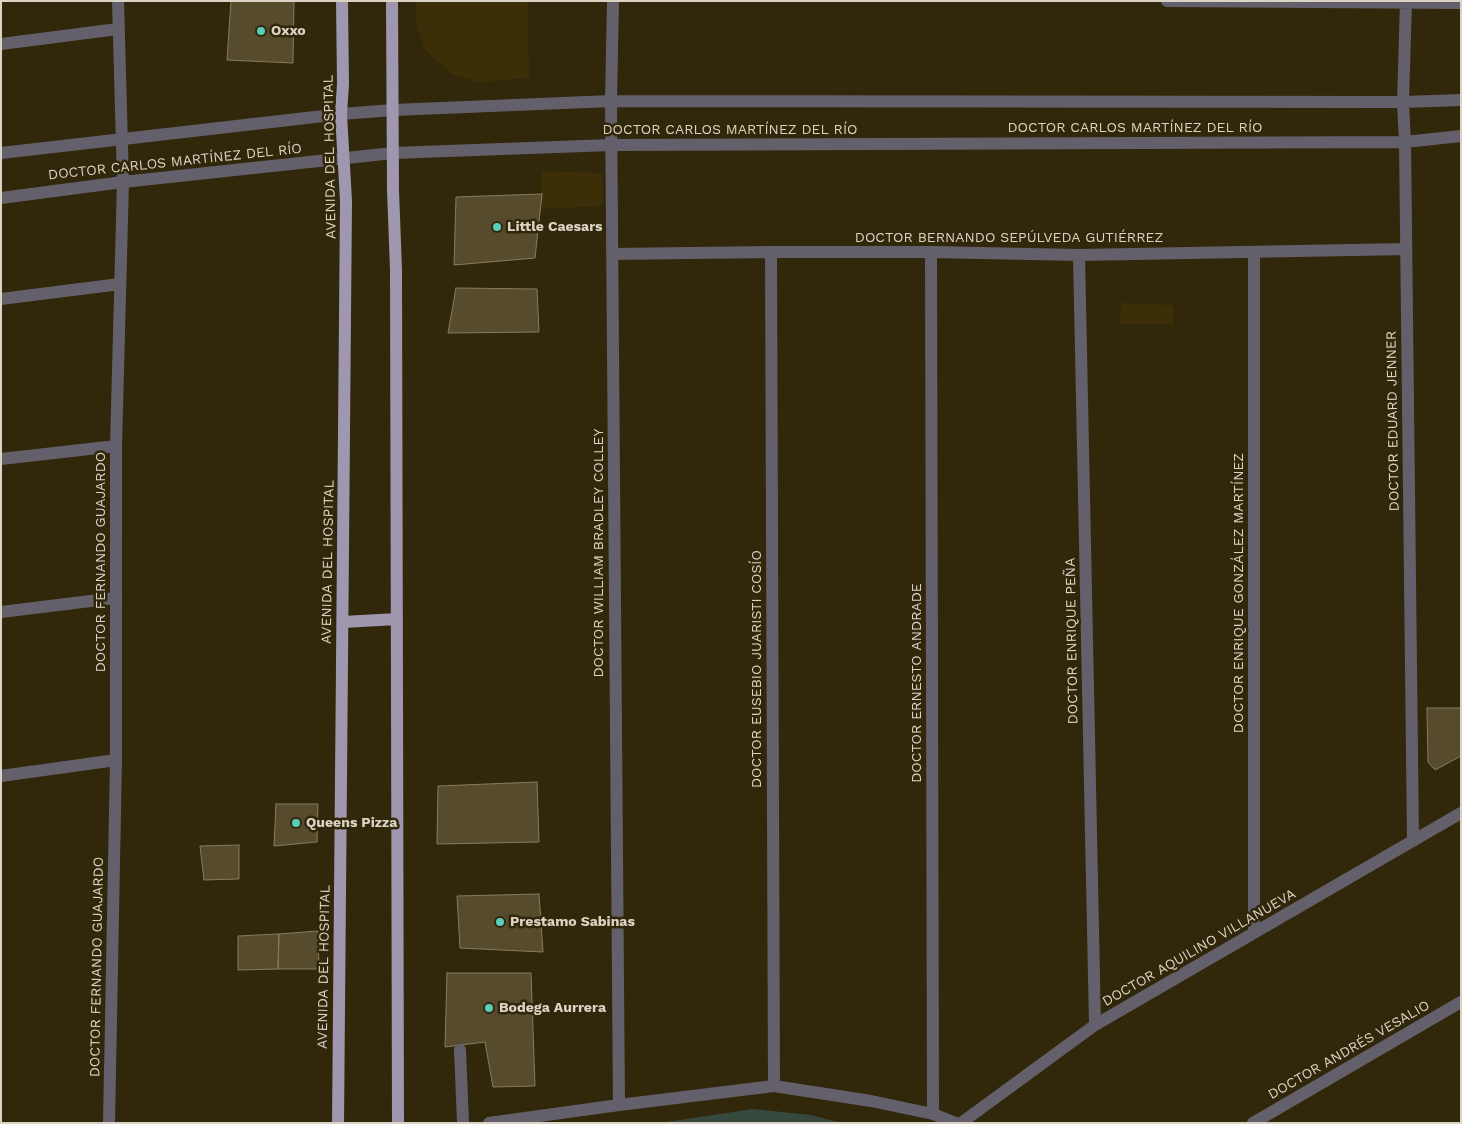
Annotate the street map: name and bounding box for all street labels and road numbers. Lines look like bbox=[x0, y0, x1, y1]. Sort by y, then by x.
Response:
street label: AVENIDA DEL HOSPITAL bbox=[320, 75, 340, 239]
street label: DOCTOR CARLOS MARTÍNEZ DEL RÍO bbox=[1007, 120, 1263, 136]
street label: DOCTOR CARLOS MARTÍNEZ DEL RÍO bbox=[602, 122, 858, 138]
street label: DOCTOR CARLOS MARTÍNEZ DEL RÍO bbox=[47, 140, 303, 184]
street label: DOCTOR BERNANDO SEPÚLVEDA GUTIÉRREZ bbox=[855, 230, 1163, 246]
street label: DOCTOR EDUARD JENNER bbox=[1383, 331, 1403, 511]
street label: DOCTOR WILLIAM BRADLEY COLLEY bbox=[591, 429, 607, 677]
street label: DOCTOR FERNANDO GUAJARDO bbox=[93, 452, 109, 672]
street label: DOCTOR ENRIQUE GONZÁLEZ MARTÍNEZ bbox=[1231, 453, 1247, 733]
street label: AVENIDA DEL HOSPITAL bbox=[318, 480, 338, 644]
street label: DOCTOR EUSEBIO JUARISTI COSÍO bbox=[749, 550, 765, 788]
street label: DOCTOR ENRIQUE PEÑA bbox=[1062, 558, 1082, 724]
street label: DOCTOR ERNESTO ANDRADE bbox=[909, 583, 925, 783]
street label: DOCTOR FERNANDO GUAJARDO bbox=[87, 857, 107, 1077]
street label: AVENIDA DEL HOSPITAL bbox=[314, 885, 334, 1049]
street label: DOCTOR AQUILINO VILLANUEVA bbox=[1099, 886, 1299, 1010]
street label: DOCTOR ANDRÉS VESALIO bbox=[1265, 997, 1433, 1103]

